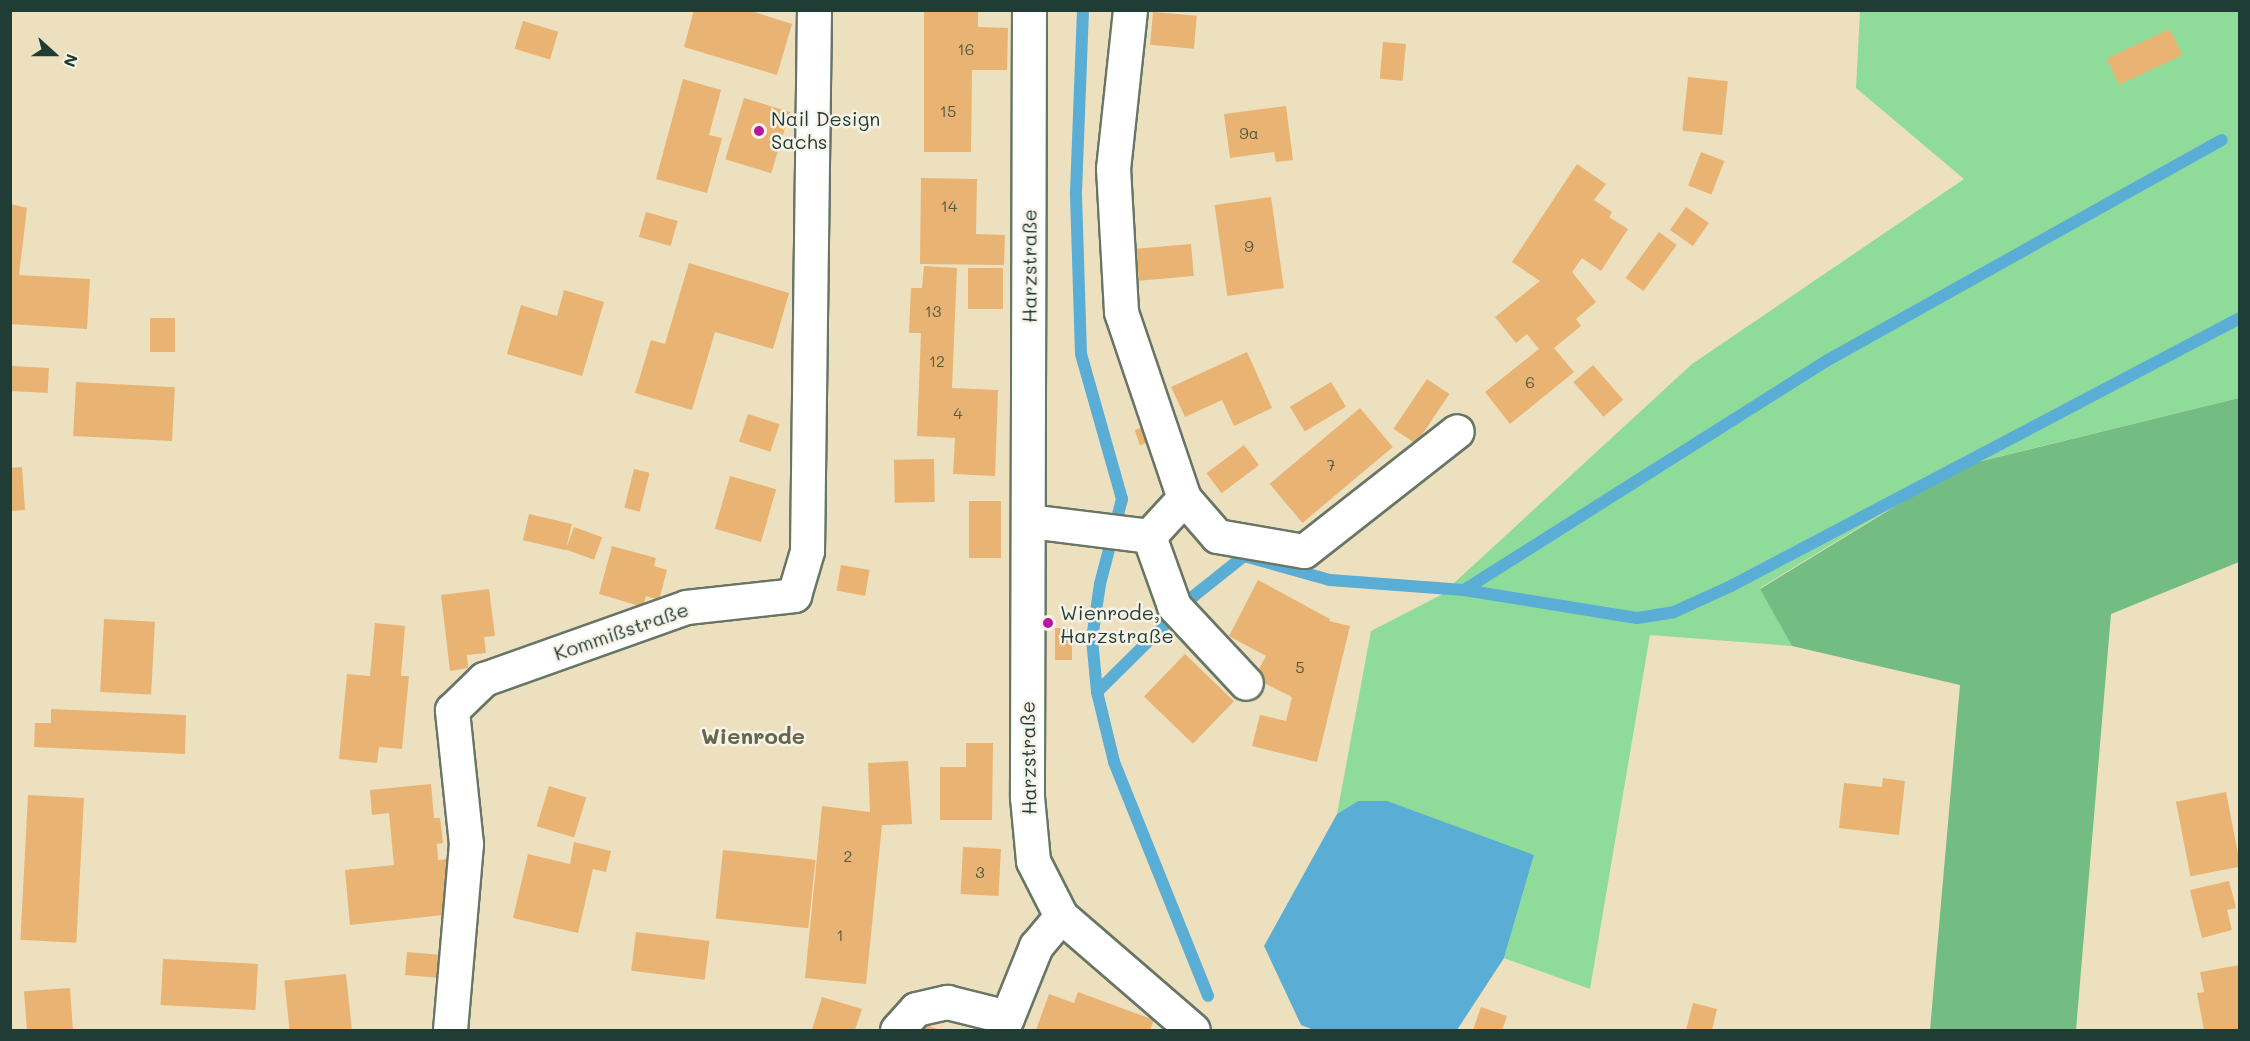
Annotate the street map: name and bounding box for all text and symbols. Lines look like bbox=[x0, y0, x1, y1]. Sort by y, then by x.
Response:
north arrow bbox=[24, 24, 84, 84]
house number: 16 bbox=[958, 39, 974, 59]
text: N bbox=[59, 51, 83, 70]
house number: 15 bbox=[940, 101, 956, 121]
place label: Nail Design Sachs bbox=[771, 107, 880, 154]
house number: 9a bbox=[1239, 123, 1259, 143]
marker: Nail Design Sachs bbox=[752, 124, 766, 138]
house number: 14 bbox=[941, 196, 957, 216]
street label: Harzstraße bbox=[1017, 209, 1041, 323]
house number: 9 bbox=[1244, 236, 1254, 256]
house number: 13 bbox=[925, 301, 941, 321]
house number: 12 bbox=[929, 351, 945, 371]
house number: 6 bbox=[1525, 372, 1535, 392]
house number: 4 bbox=[953, 403, 963, 423]
house number: 7 bbox=[1327, 455, 1335, 475]
street label: Kommißstraße bbox=[551, 597, 691, 665]
place label: Wienrode, Harzstraße bbox=[1060, 600, 1174, 647]
marker: Wienrode, Harzstraße bbox=[1041, 616, 1055, 630]
house number: 5 bbox=[1295, 657, 1305, 677]
street label: Harzstraße bbox=[1015, 701, 1041, 815]
district label: Wienrode bbox=[701, 723, 805, 749]
house number: 2 bbox=[844, 846, 852, 866]
house number: 3 bbox=[975, 862, 985, 882]
house number: 1 bbox=[836, 925, 844, 945]

